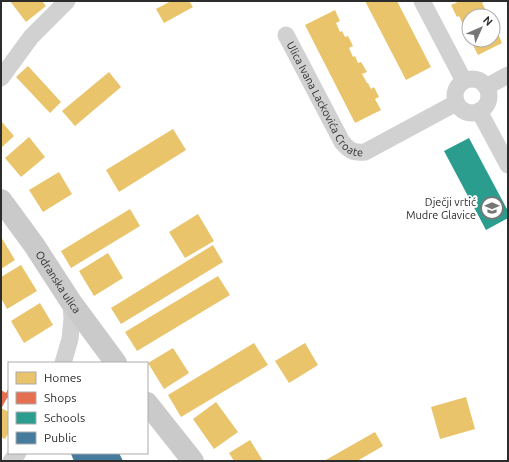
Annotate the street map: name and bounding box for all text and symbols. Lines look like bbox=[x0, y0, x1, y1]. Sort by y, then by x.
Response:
north arrow bbox=[461, 8, 501, 48]
text: N bbox=[481, 14, 495, 28]
street label: Ulica Ivana Lackovića Croate bbox=[284, 39, 363, 158]
school or university icon: Dječji vrtić Mudre Glavice bbox=[479, 195, 505, 221]
place label: Dječji vrtić Mudre Glavice bbox=[406, 196, 476, 221]
street label: Odranska ulica bbox=[33, 249, 83, 316]
legend bbox=[8, 362, 148, 454]
text: Homes bbox=[44, 371, 82, 384]
text: Shops bbox=[44, 391, 76, 404]
text: Schools bbox=[44, 411, 85, 424]
text: Public bbox=[44, 431, 77, 444]

